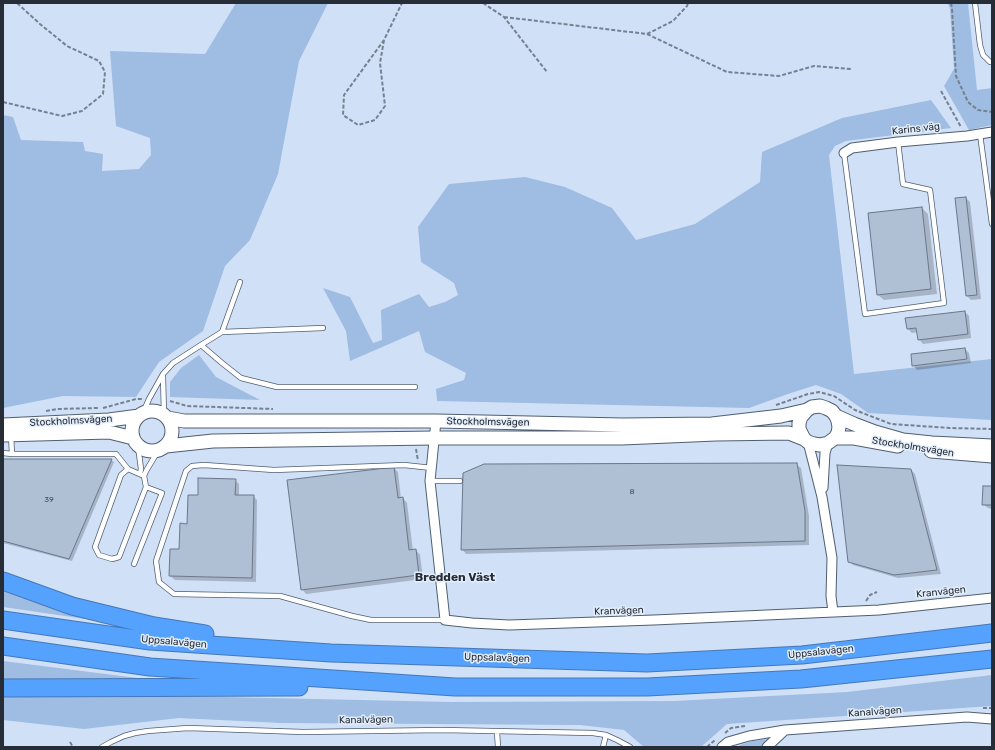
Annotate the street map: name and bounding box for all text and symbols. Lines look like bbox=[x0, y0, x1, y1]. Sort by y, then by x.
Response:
street label: Karins väg bbox=[891, 121, 941, 137]
street label: Stockholmsvägen bbox=[29, 413, 113, 429]
street label: Stockholmsvägen bbox=[446, 415, 530, 429]
street label: Stockholmsvägen bbox=[871, 435, 955, 459]
house number: 8 bbox=[629, 487, 635, 497]
house number: 39 bbox=[44, 495, 54, 505]
district label: Bredden Väst bbox=[415, 571, 495, 585]
street label: Kranvägen bbox=[916, 583, 966, 601]
street label: Kranvägen bbox=[594, 604, 644, 618]
street label: Uppsalavägen bbox=[141, 633, 207, 651]
street label: Uppsalavägen bbox=[788, 643, 854, 661]
street label: Uppsalavägen bbox=[464, 651, 530, 665]
street label: Kanalvägen bbox=[848, 704, 902, 720]
street label: Kanalvägen bbox=[339, 714, 393, 726]

